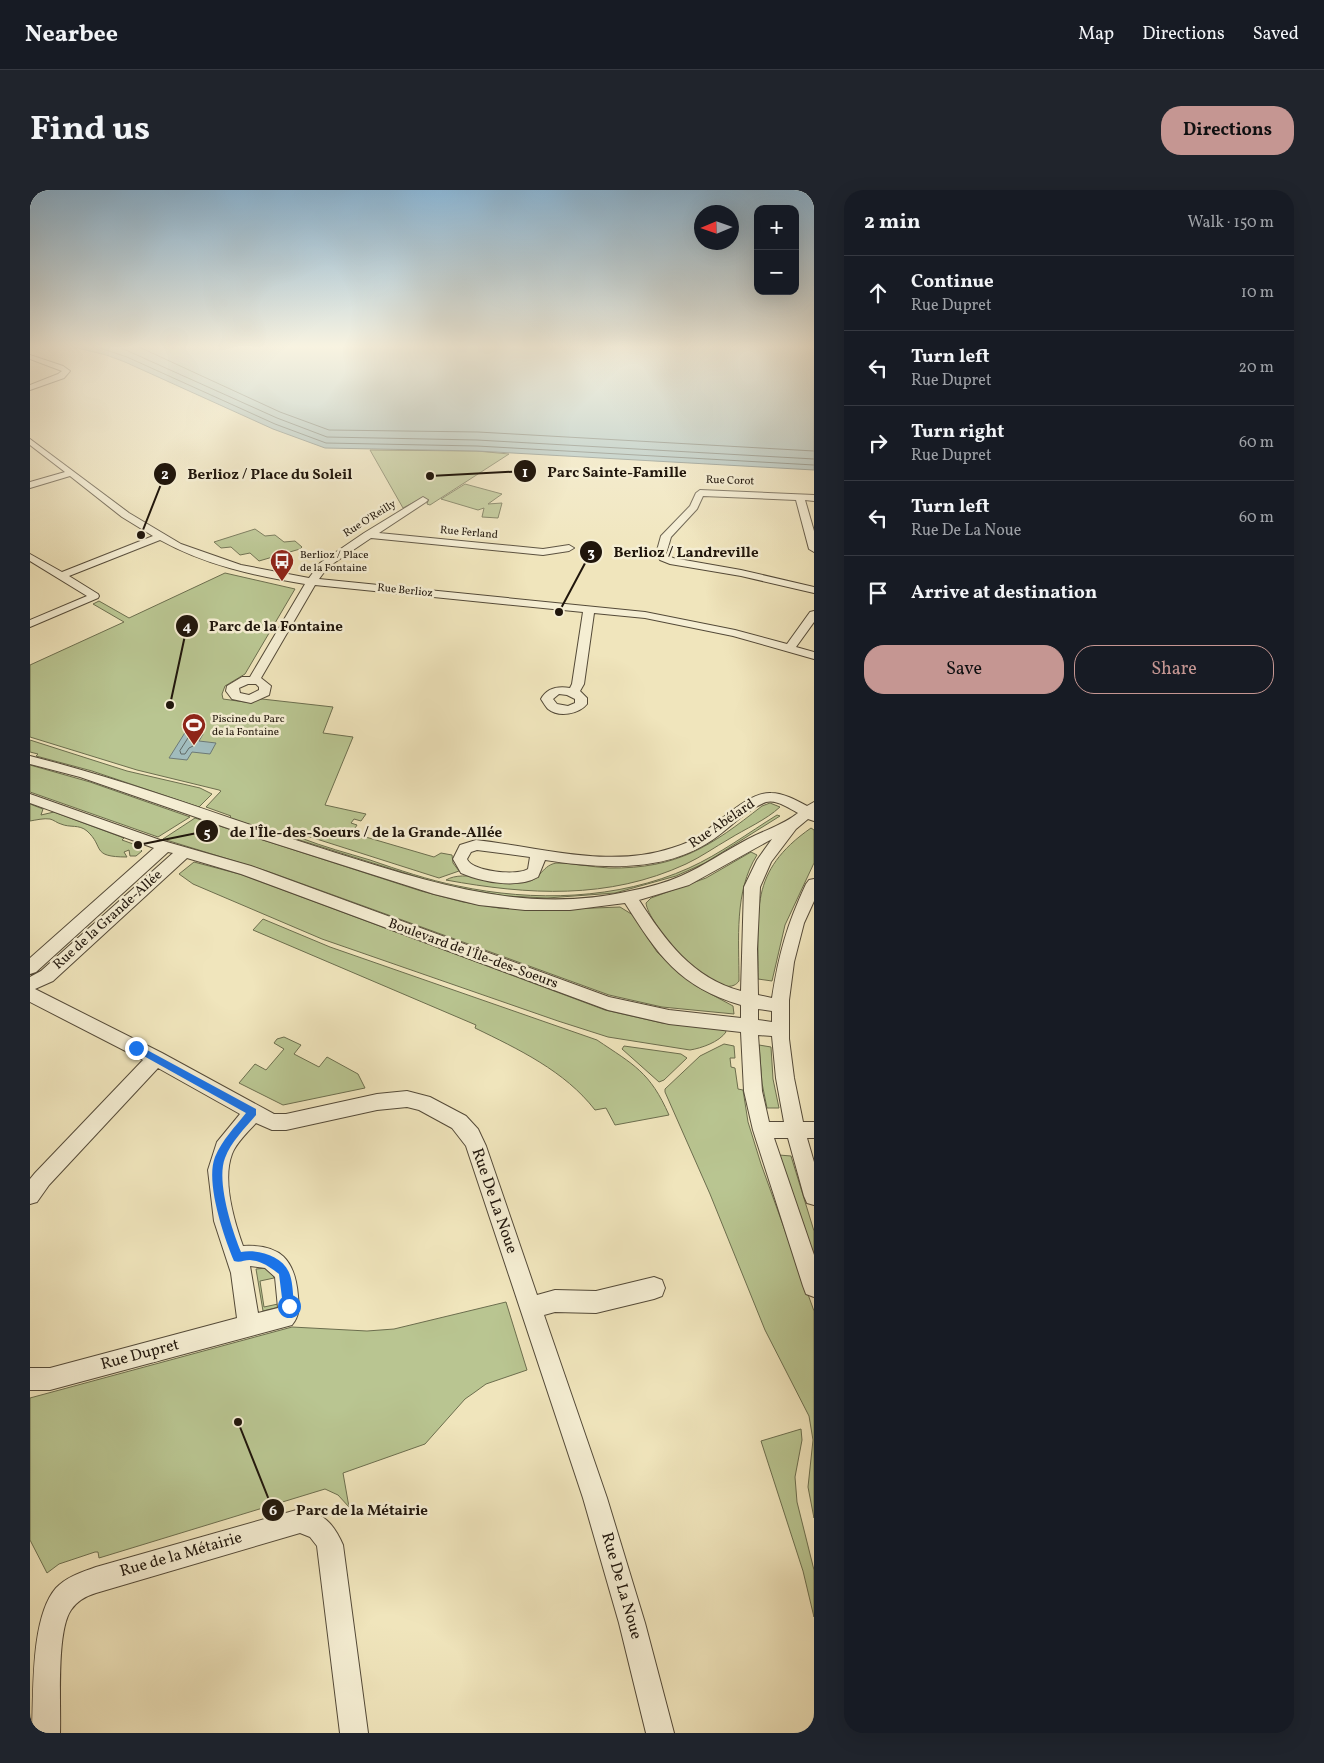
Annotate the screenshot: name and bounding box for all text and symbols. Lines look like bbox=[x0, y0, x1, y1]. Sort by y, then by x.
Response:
text: Nearbee bbox=[25, 18, 118, 52]
text: Map bbox=[1078, 22, 1114, 47]
text: Directions bbox=[1142, 22, 1225, 47]
text: Saved bbox=[1253, 22, 1299, 47]
text: Find us bbox=[30, 106, 150, 154]
button: Directions bbox=[1161, 106, 1294, 155]
north arrow bbox=[694, 205, 739, 250]
map controls bbox=[754, 205, 799, 295]
button: + bbox=[754, 205, 799, 250]
text: 2 min bbox=[864, 208, 921, 237]
text: Walk · 150 m bbox=[1188, 212, 1274, 234]
button: − bbox=[754, 250, 799, 295]
text: Continue bbox=[911, 269, 994, 295]
icon: ahead bbox=[864, 279, 892, 307]
text: 10 m bbox=[1241, 282, 1274, 304]
text: Rue Dupret bbox=[911, 295, 992, 317]
text: Turn left bbox=[911, 344, 990, 370]
icon: left bbox=[864, 354, 892, 382]
text: 20 m bbox=[1239, 357, 1274, 379]
text: Rue Dupret bbox=[911, 370, 992, 392]
text: Turn right bbox=[911, 419, 1004, 445]
icon: right bbox=[864, 429, 892, 457]
text: 60 m bbox=[1239, 432, 1274, 454]
text: Rue Dupret bbox=[911, 445, 992, 467]
callout: Parc Sainte-Famille bbox=[512, 456, 697, 486]
callout: Berlioz / Place du Soleil bbox=[153, 459, 363, 489]
text: 1 bbox=[522, 463, 528, 484]
text: Parc Sainte-Famille bbox=[547, 463, 687, 484]
text: 2 bbox=[161, 465, 169, 486]
text: Berlioz / Place du Soleil bbox=[188, 465, 352, 486]
street label: Rue Corot bbox=[706, 473, 755, 489]
text: Turn left bbox=[911, 494, 990, 520]
street label: Rue O'Reilly bbox=[341, 497, 399, 541]
icon: left bbox=[864, 504, 892, 532]
text: 60 m bbox=[1239, 507, 1274, 529]
text: Rue De La Noue bbox=[911, 520, 1021, 542]
street label: Rue Ferland bbox=[439, 523, 499, 543]
callout: Berlioz / Landreville bbox=[578, 537, 768, 567]
text: 3 bbox=[587, 543, 595, 564]
text: Berlioz / Landreville bbox=[613, 543, 759, 564]
bus stop icon: Berlioz / Place de la Fontaine bbox=[269, 548, 295, 582]
place label: Berlioz / Place de la Fontaine bbox=[300, 548, 368, 576]
icon: arrive bbox=[864, 579, 892, 607]
text: Arrive at destination bbox=[911, 580, 1097, 606]
street label: Rue Berlioz bbox=[376, 581, 434, 601]
callout: Parc de la Fontaine bbox=[174, 611, 353, 641]
text: 4 bbox=[182, 617, 192, 638]
text: Parc de la Fontaine bbox=[209, 617, 343, 638]
button: Save bbox=[864, 645, 1064, 694]
button: Share bbox=[1074, 645, 1274, 694]
sports icon: Piscine du Parc de la Fontaine bbox=[181, 712, 207, 746]
place label: Piscine du Parc de la Fontaine bbox=[212, 712, 285, 740]
street label: Rue Abélard bbox=[685, 795, 759, 853]
callout: de l'Île-des-Soeurs / de la Grande-Allée bbox=[194, 816, 512, 846]
text: 5 bbox=[203, 823, 211, 844]
text: de l'Île-des-Soeurs / de la Grande-Allée bbox=[230, 823, 503, 844]
street label: Rue de la Grande-Allée bbox=[49, 866, 167, 974]
street label: Boulevard de l'Île-des-Soeurs bbox=[385, 914, 561, 994]
route end bbox=[125, 1037, 148, 1060]
street label: Rue De La Noue bbox=[466, 1145, 522, 1257]
route start bbox=[278, 1295, 301, 1318]
street label: Rue Dupret bbox=[98, 1334, 182, 1376]
callout: Parc de la Métairie bbox=[261, 1495, 437, 1525]
text: 6 bbox=[269, 1501, 277, 1522]
text: Parc de la Métairie bbox=[296, 1501, 428, 1522]
street label: Rue de la Métairie bbox=[117, 1527, 245, 1583]
street label: Rue De La Noue bbox=[595, 1530, 647, 1642]

